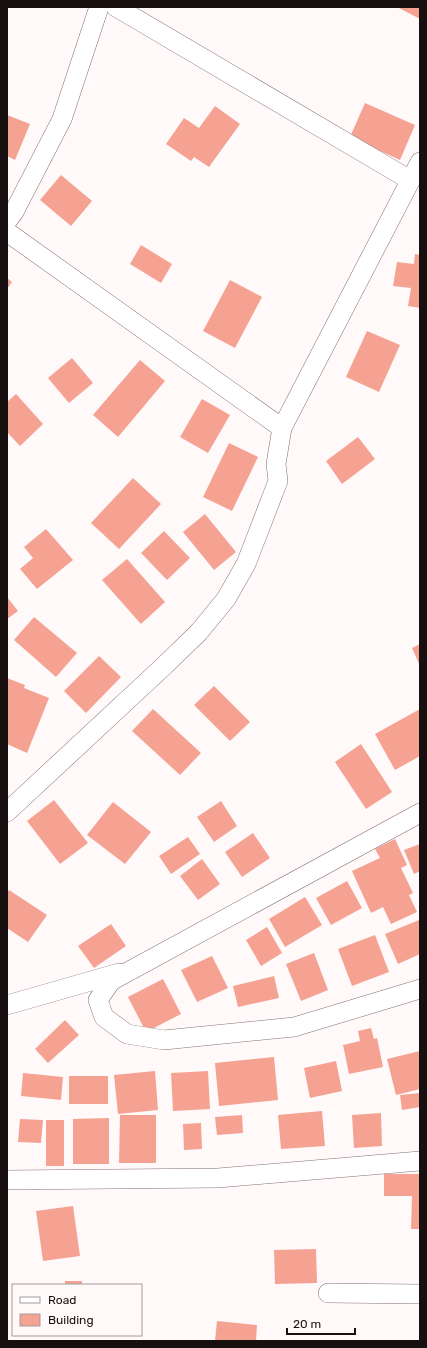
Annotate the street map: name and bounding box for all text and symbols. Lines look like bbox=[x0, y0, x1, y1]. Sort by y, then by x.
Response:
legend bbox=[12, 1284, 142, 1336]
text: Road bbox=[48, 1293, 76, 1307]
scale bar bbox=[287, 1310, 355, 1336]
text: Building bbox=[48, 1313, 94, 1327]
text: 20 m bbox=[293, 1317, 321, 1331]

